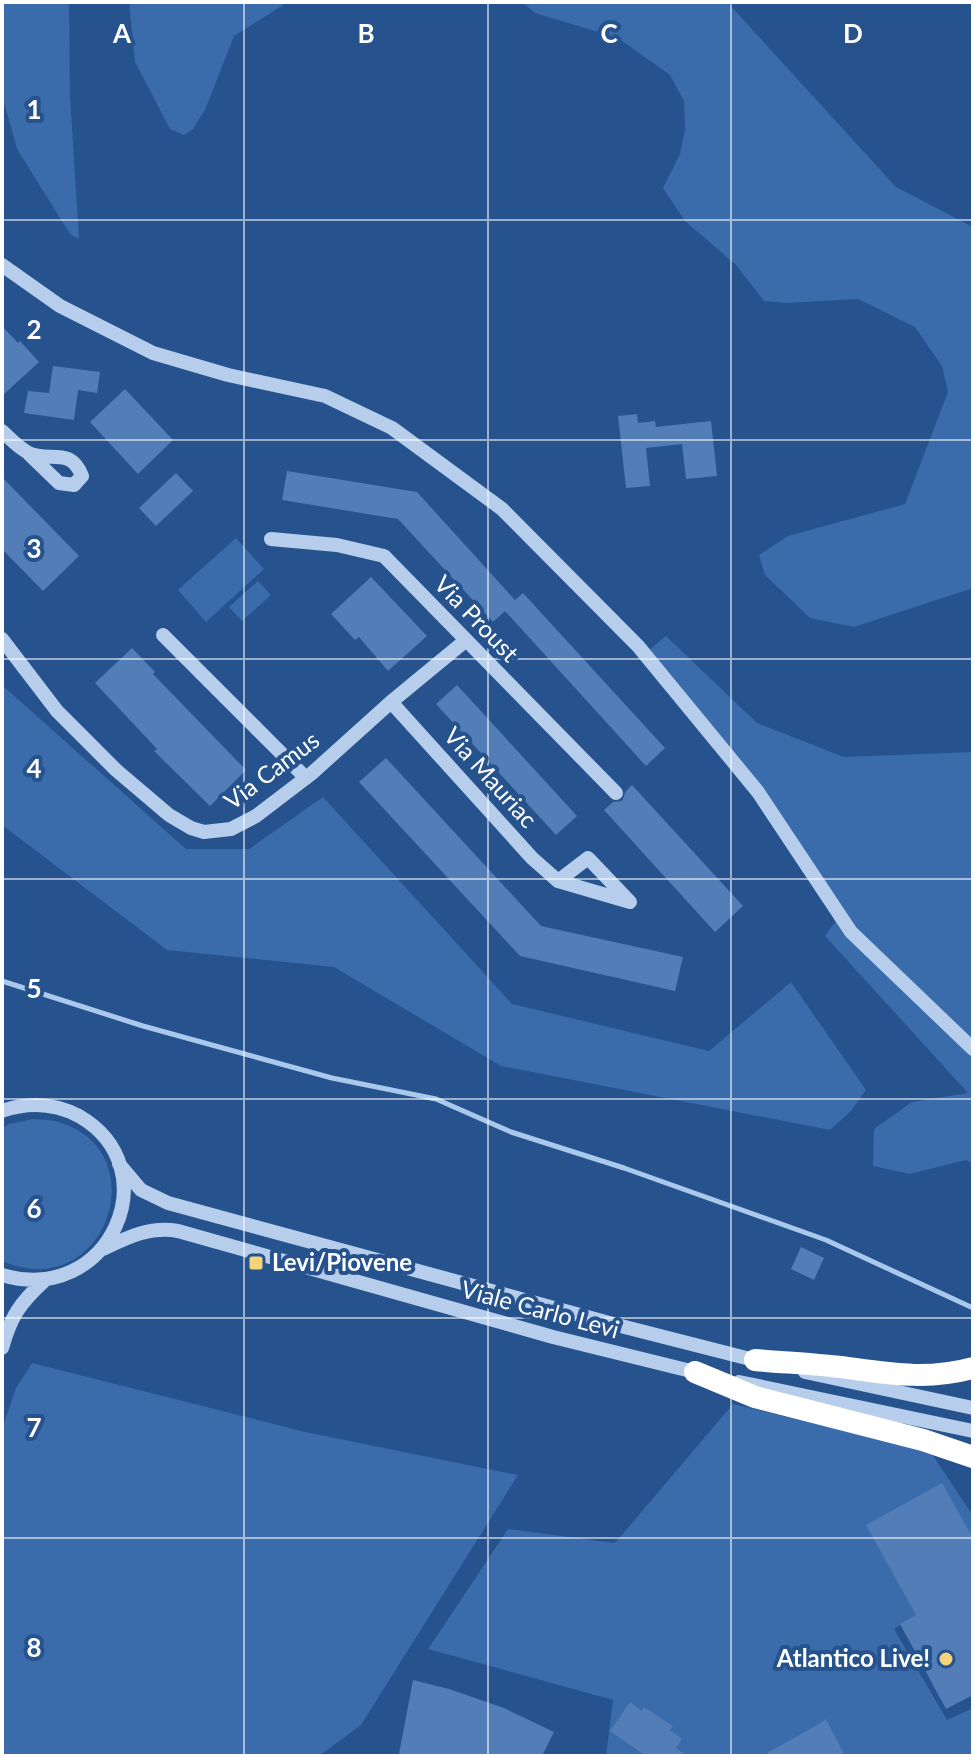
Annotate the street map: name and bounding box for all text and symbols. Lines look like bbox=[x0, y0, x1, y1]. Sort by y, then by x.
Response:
text: A bbox=[112, 17, 132, 49]
text: B bbox=[357, 17, 375, 49]
text: C bbox=[600, 17, 618, 49]
text: D bbox=[843, 17, 863, 49]
text: 1 bbox=[26, 93, 42, 125]
text: 2 bbox=[26, 313, 42, 345]
text: 3 bbox=[26, 532, 42, 564]
street label: Via Proust bbox=[429, 569, 525, 667]
street label: Via Mauriac bbox=[438, 721, 544, 833]
street label: Via Camus bbox=[218, 725, 324, 815]
text: 4 bbox=[26, 752, 42, 784]
text: 5 bbox=[26, 972, 42, 1004]
text: 6 bbox=[26, 1192, 42, 1224]
place label: Levi/Piovene bbox=[272, 1247, 412, 1276]
marker: Levi/Piovene bbox=[247, 1254, 265, 1272]
street label: Viale Carlo Levi bbox=[458, 1274, 623, 1344]
text: 7 bbox=[26, 1411, 42, 1443]
text: 8 bbox=[26, 1631, 42, 1663]
place label: Atlantico Live! bbox=[776, 1643, 930, 1672]
marker: Atlantico Live! bbox=[937, 1650, 955, 1668]

